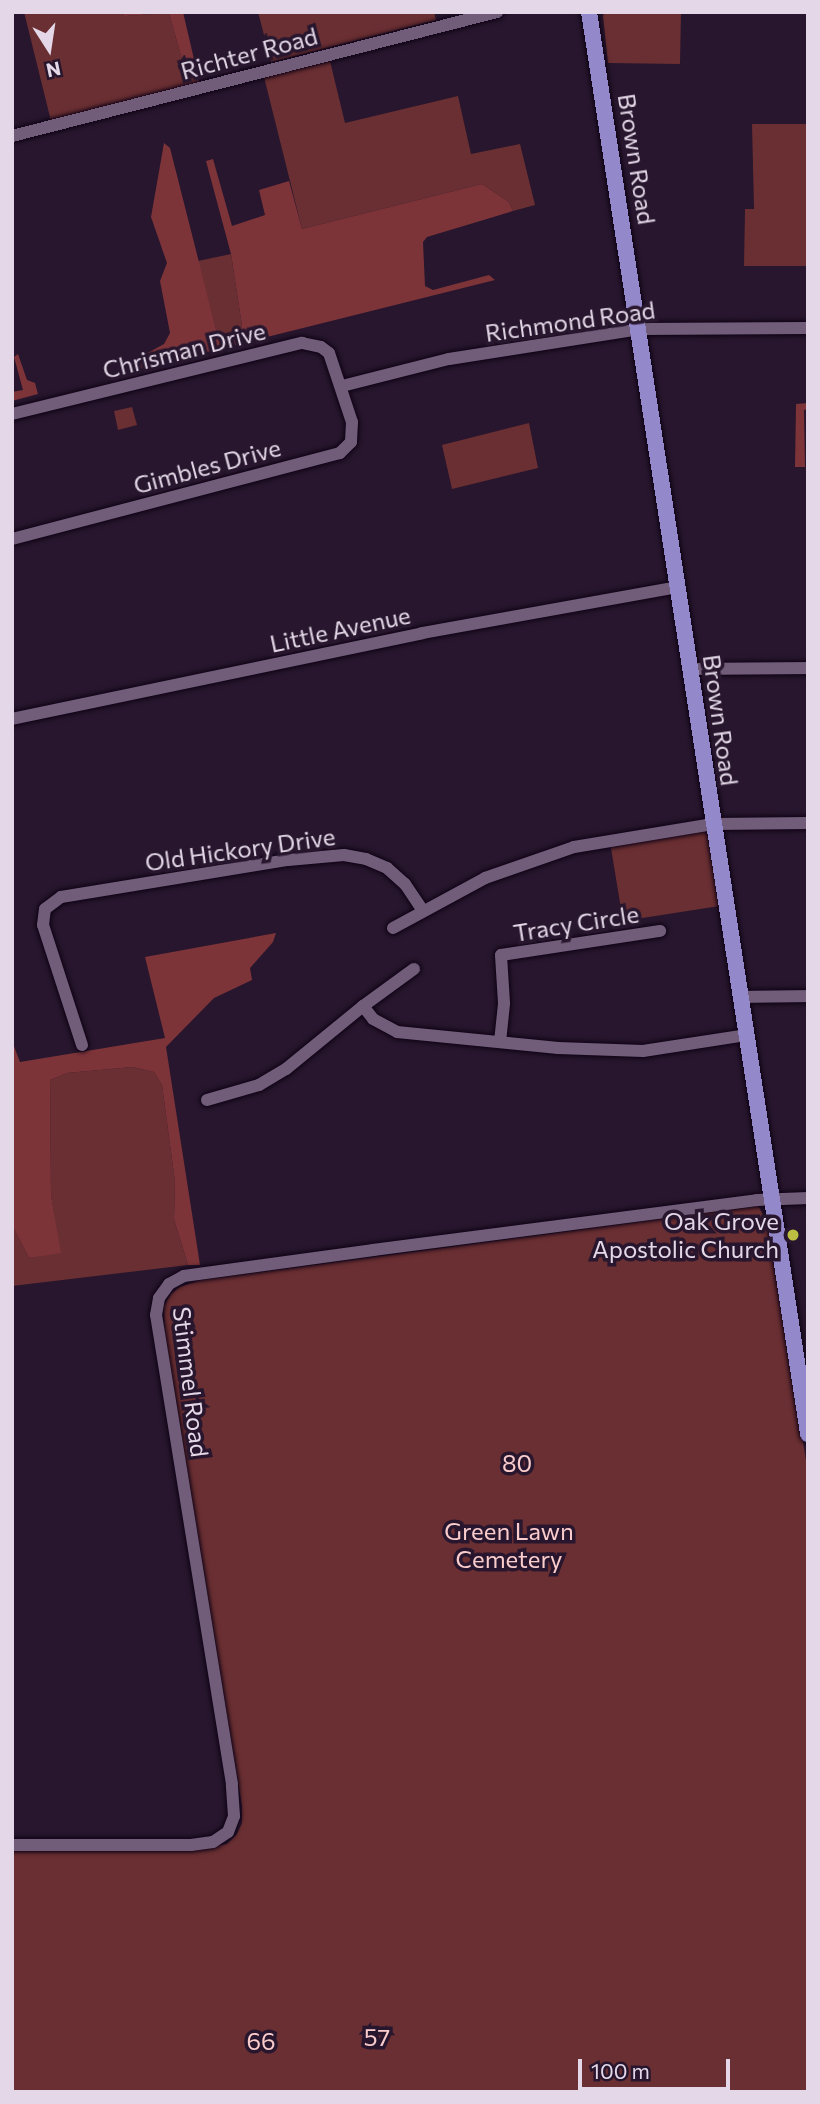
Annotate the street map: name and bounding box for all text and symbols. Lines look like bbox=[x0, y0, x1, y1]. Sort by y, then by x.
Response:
north arrow bbox=[14, 14, 84, 84]
street label: Richter Road bbox=[177, 21, 321, 85]
text: N bbox=[44, 57, 63, 83]
street label: Brown Road bbox=[612, 91, 662, 227]
street label: Richmond Road bbox=[483, 295, 657, 347]
street label: Chrisman Drive bbox=[100, 316, 268, 384]
street label: Gimbles Drive bbox=[130, 433, 284, 499]
street label: Little Avenue bbox=[267, 600, 413, 658]
street label: Brown Road bbox=[698, 653, 744, 787]
street label: Old Hickory Drive bbox=[143, 821, 337, 877]
street label: Tracy Circle bbox=[511, 899, 641, 947]
place label: Oak Grove Apostolic Church bbox=[592, 1207, 779, 1263]
marker: Oak Grove Apostolic Church bbox=[785, 1227, 801, 1243]
street label: Stimmel Road bbox=[167, 1305, 215, 1459]
park label: 80 bbox=[502, 1449, 532, 1477]
park label: Green Lawn Cemetery bbox=[444, 1517, 574, 1573]
park label: 57 bbox=[364, 2023, 390, 2051]
park label: 66 bbox=[246, 2027, 276, 2055]
scale bar bbox=[582, 2044, 734, 2088]
text: 100 m bbox=[591, 2058, 650, 2083]

